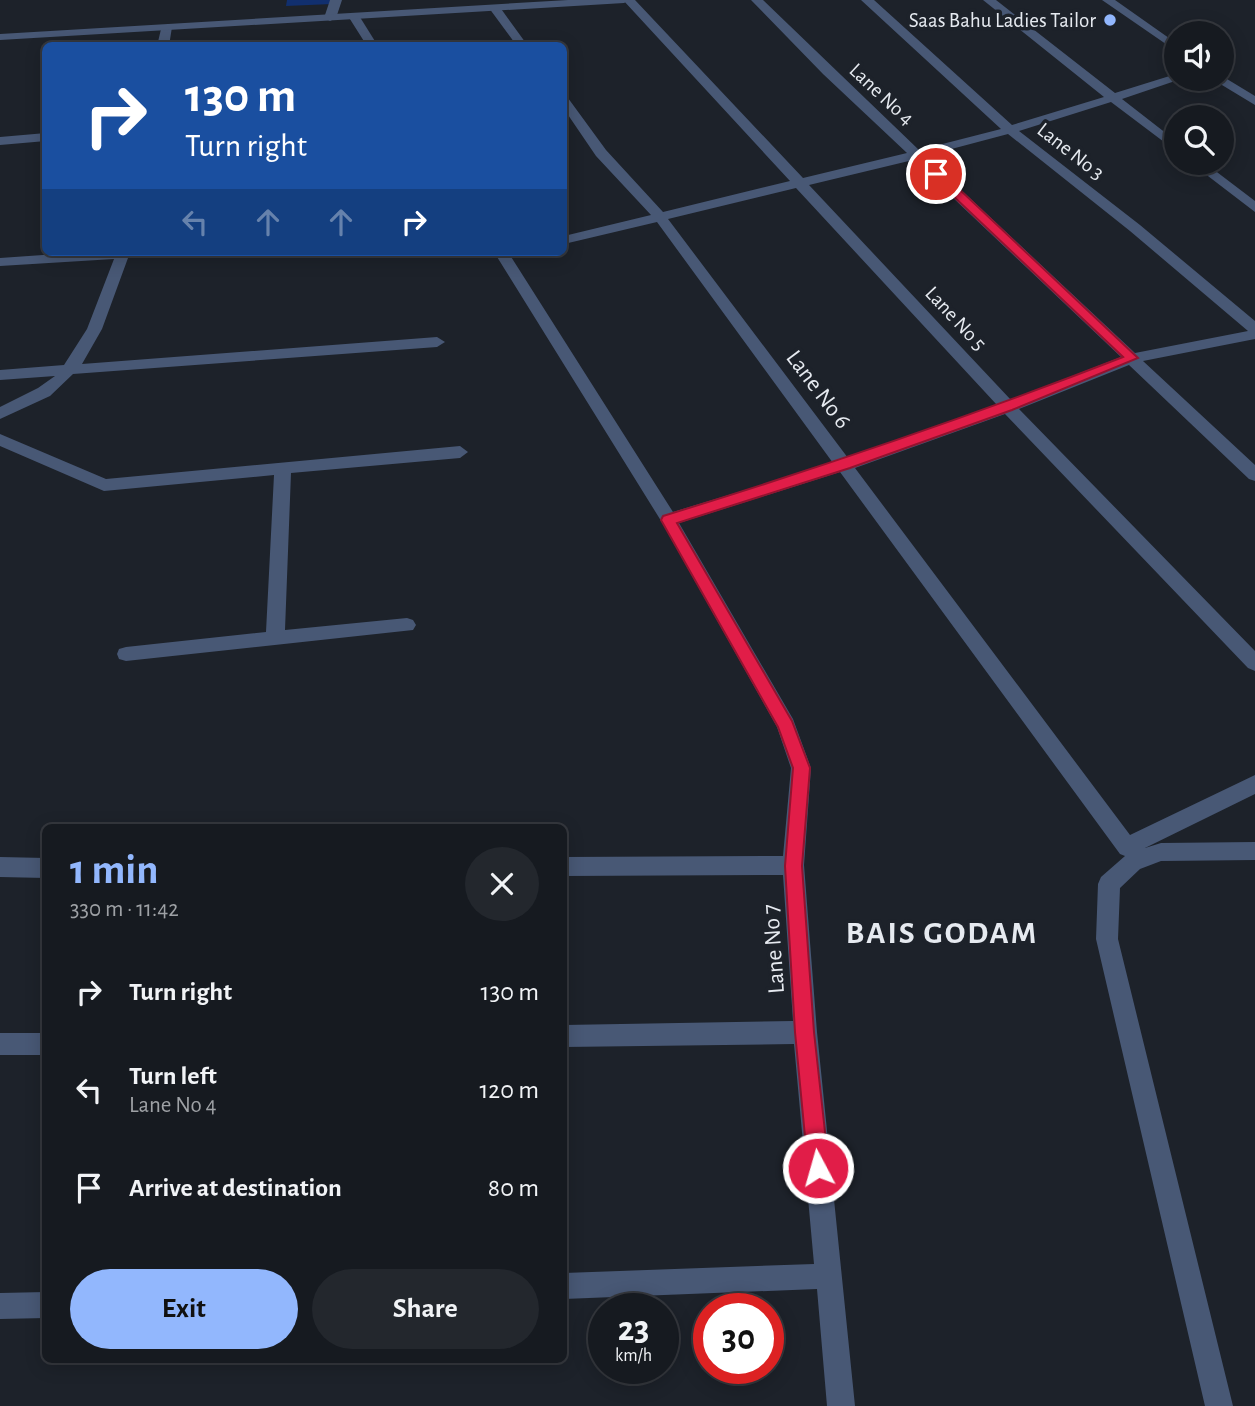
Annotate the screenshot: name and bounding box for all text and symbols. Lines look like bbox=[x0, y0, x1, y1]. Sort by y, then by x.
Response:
place label: Saas Bahu Ladies Tailor bbox=[909, 10, 1096, 31]
marker: Saas Bahu Ladies Tailor bbox=[1102, 12, 1118, 28]
map controls bbox=[1164, 21, 1234, 175]
button: sound bbox=[1164, 21, 1234, 91]
street label: Lane No 4 bbox=[845, 59, 918, 129]
icon: right bbox=[70, 70, 161, 161]
text: 130 m bbox=[185, 72, 296, 121]
button: search bbox=[1164, 105, 1234, 175]
street label: Lane No 3 bbox=[1033, 119, 1108, 184]
text: Turn right bbox=[185, 130, 307, 162]
pin bbox=[906, 144, 966, 204]
icon: arrive bbox=[917, 155, 955, 193]
icon: left bbox=[176, 203, 214, 241]
icon: ahead bbox=[249, 203, 287, 241]
icon: ahead bbox=[322, 203, 360, 241]
icon: right bbox=[395, 203, 433, 241]
street label: Lane No 5 bbox=[921, 282, 990, 354]
street label: Lane No 6 bbox=[781, 346, 855, 433]
button: close bbox=[465, 847, 539, 921]
text: 1 min bbox=[70, 849, 159, 891]
text: 330 m · 11:42 bbox=[70, 898, 179, 921]
street label: Lane No 7 bbox=[759, 903, 789, 995]
district label: BAIS GODAM bbox=[846, 917, 1038, 949]
icon: right bbox=[70, 973, 108, 1011]
text: Turn right bbox=[129, 979, 232, 1005]
text: 130 m bbox=[481, 979, 539, 1005]
text: Turn left bbox=[129, 1063, 217, 1089]
icon: left bbox=[70, 1071, 108, 1109]
text: 120 m bbox=[479, 1077, 539, 1103]
text: Lane No 4 bbox=[129, 1094, 217, 1117]
position arrow bbox=[781, 1131, 855, 1205]
icon: arrive bbox=[70, 1169, 108, 1207]
text: Arrive at destination bbox=[129, 1175, 342, 1201]
text: 80 m bbox=[488, 1175, 539, 1201]
button: Exit bbox=[70, 1269, 298, 1349]
button: Share bbox=[312, 1269, 539, 1349]
speed limit sign: 30 bbox=[693, 1293, 784, 1384]
text: 23 bbox=[618, 1312, 649, 1347]
text: km/h bbox=[615, 1347, 652, 1365]

